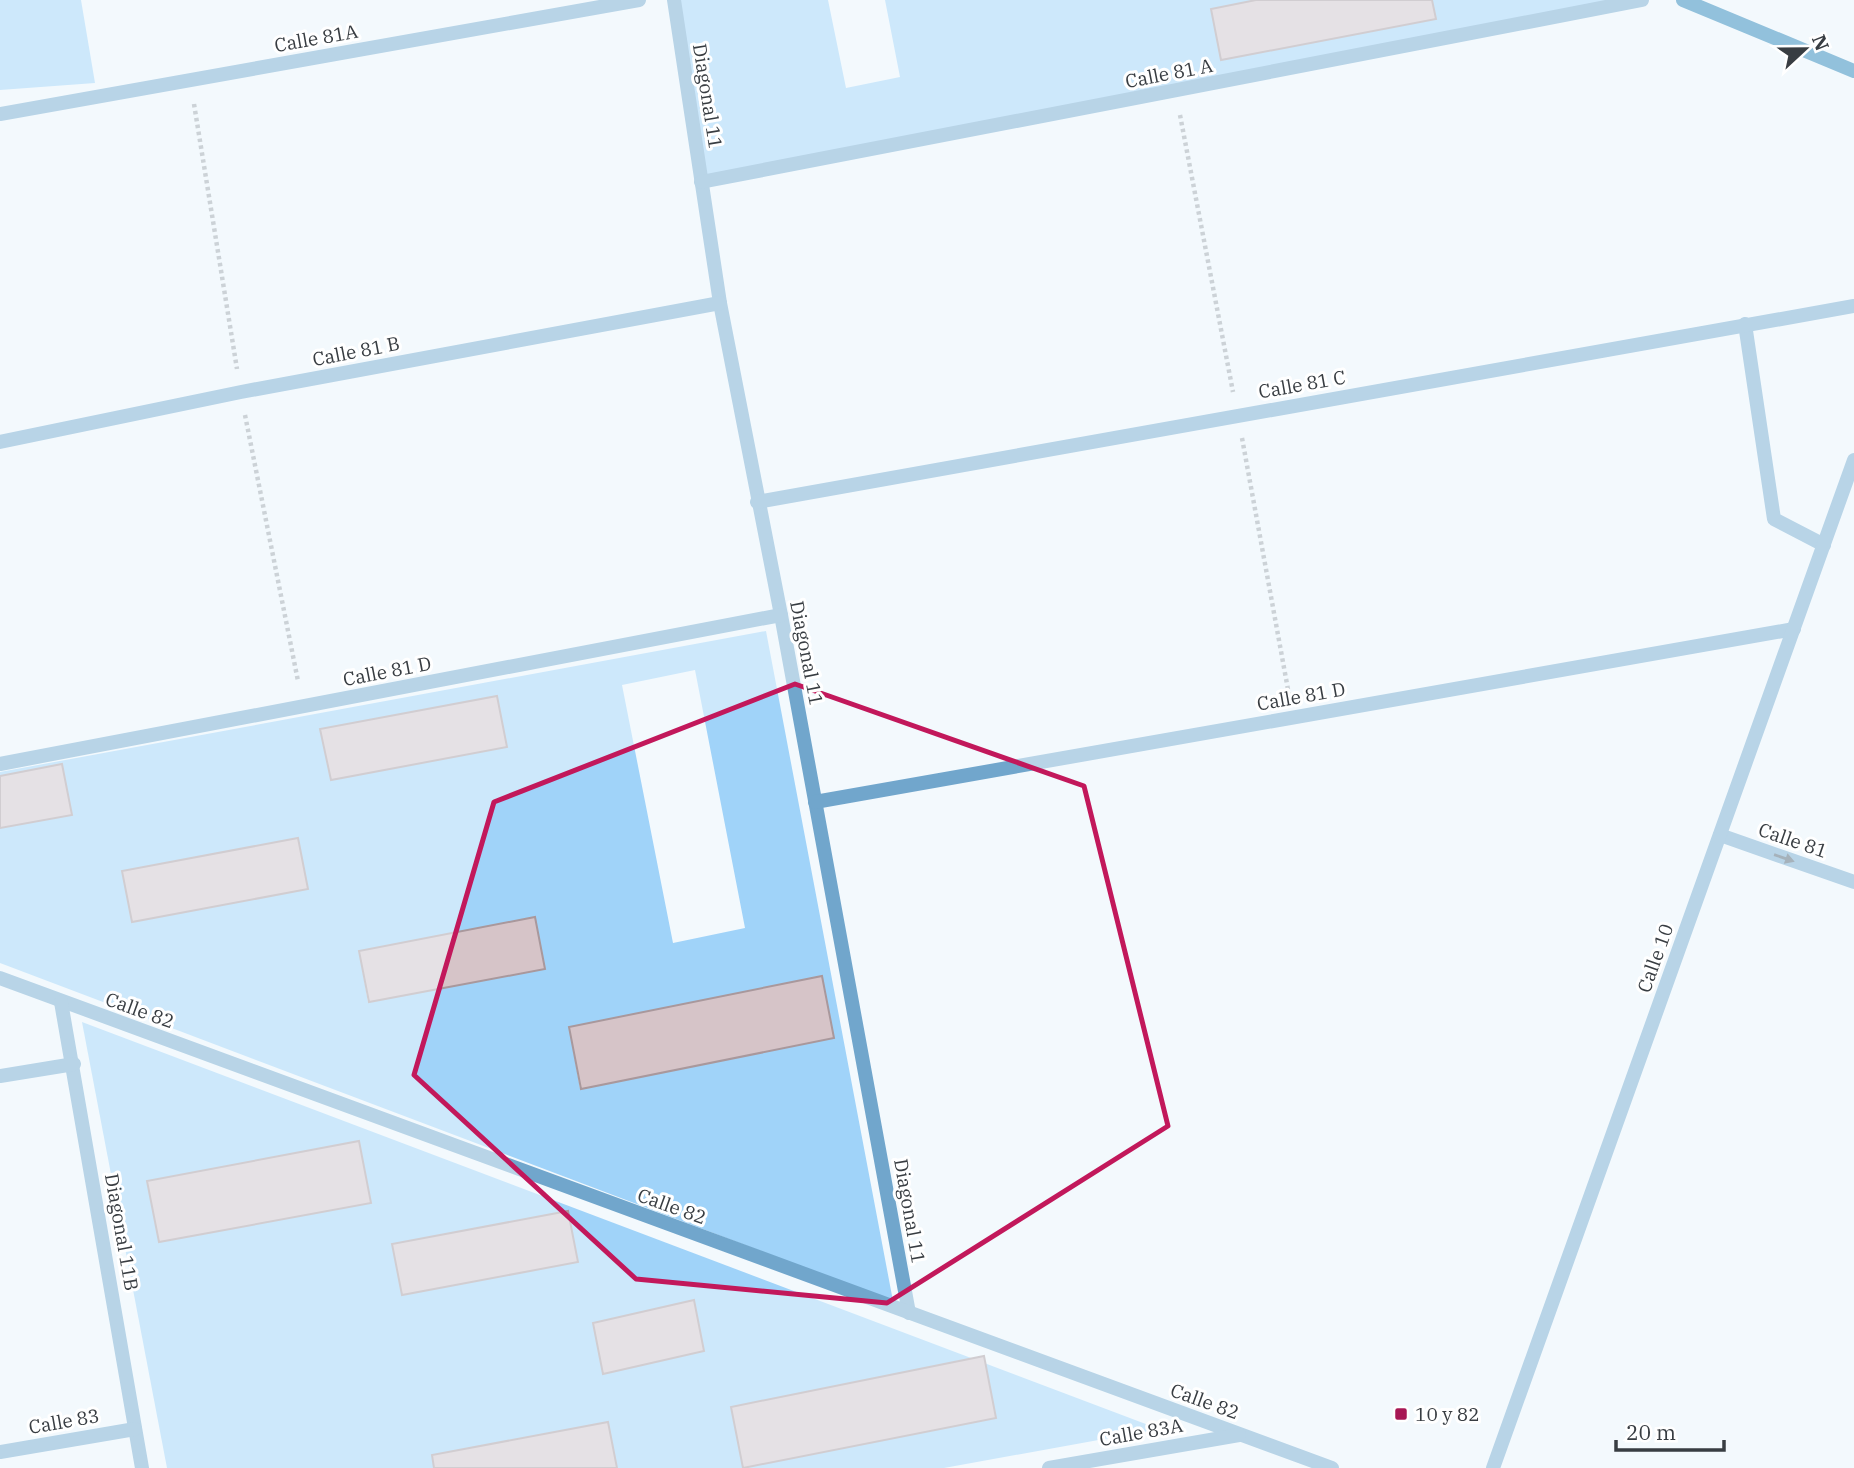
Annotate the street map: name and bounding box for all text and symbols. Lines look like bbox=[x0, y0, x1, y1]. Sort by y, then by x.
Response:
north arrow bbox=[1770, 14, 1840, 84]
street label: Calle 81A bbox=[272, 19, 360, 57]
text: N bbox=[1807, 31, 1835, 54]
street label: Diagonal 11 bbox=[688, 42, 728, 150]
street label: Calle 81 A bbox=[1123, 53, 1215, 93]
street label: Calle 81 B bbox=[310, 331, 402, 371]
street label: Calle 81 C bbox=[1257, 365, 1347, 403]
street label: Diagonal 11 bbox=[785, 599, 829, 707]
street label: Calle 81 D bbox=[341, 651, 433, 691]
street label: Calle 81 D bbox=[1255, 676, 1347, 716]
street label: Calle 81 bbox=[1755, 817, 1831, 863]
one-way arrow bbox=[1774, 853, 1795, 864]
street label: Calle 10 bbox=[1632, 920, 1678, 996]
street label: Calle 82 bbox=[102, 987, 178, 1033]
street label: Diagonal 11 bbox=[889, 1157, 931, 1265]
street label: Diagonal 11B bbox=[100, 1171, 144, 1293]
street label: Calle 82 bbox=[634, 1183, 710, 1229]
street label: Calle 82 bbox=[1167, 1378, 1243, 1424]
place label: 10 y 82 bbox=[1415, 1402, 1480, 1426]
street label: Calle 83 bbox=[27, 1403, 101, 1439]
marker: 10 y 82 bbox=[1393, 1406, 1409, 1422]
scale bar bbox=[1616, 1408, 1724, 1452]
street label: Calle 83A bbox=[1097, 1413, 1185, 1451]
text: 20 m bbox=[1626, 1418, 1676, 1446]

